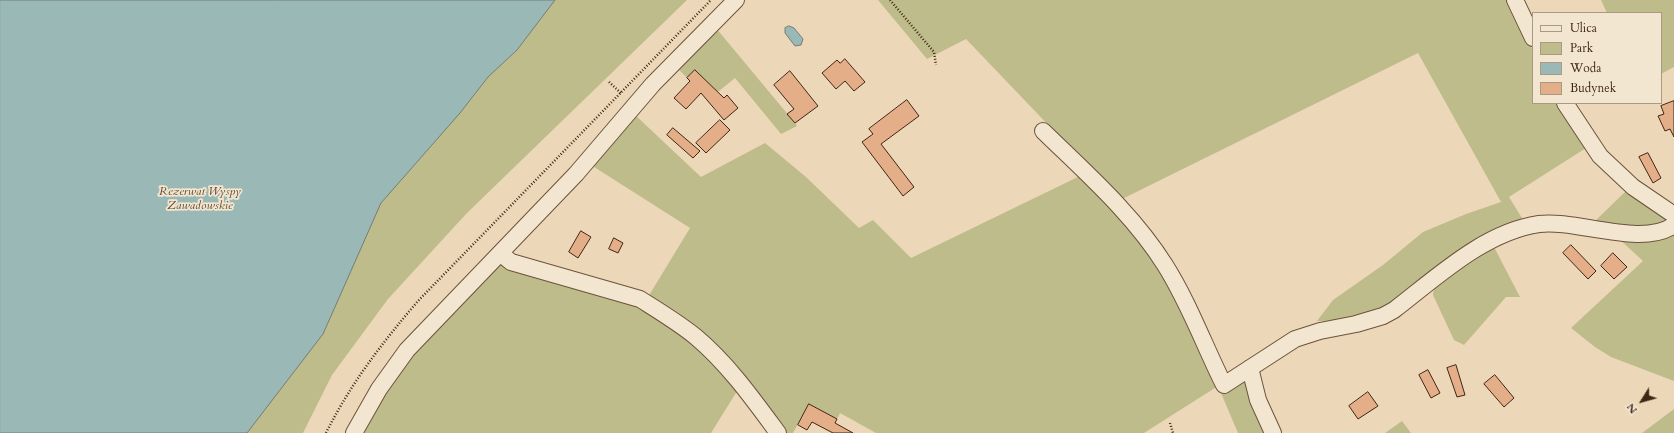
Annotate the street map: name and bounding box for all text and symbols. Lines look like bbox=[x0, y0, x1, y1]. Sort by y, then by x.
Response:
legend bbox=[1532, 12, 1662, 104]
text: Ulica bbox=[1570, 20, 1597, 36]
text: Park bbox=[1570, 40, 1593, 56]
text: Woda bbox=[1570, 60, 1601, 76]
text: Budynek bbox=[1570, 80, 1616, 96]
park label: Rezerwat Wyspy Zawadowskie bbox=[159, 185, 241, 213]
north arrow bbox=[1622, 381, 1662, 421]
text: N bbox=[1623, 400, 1641, 417]

